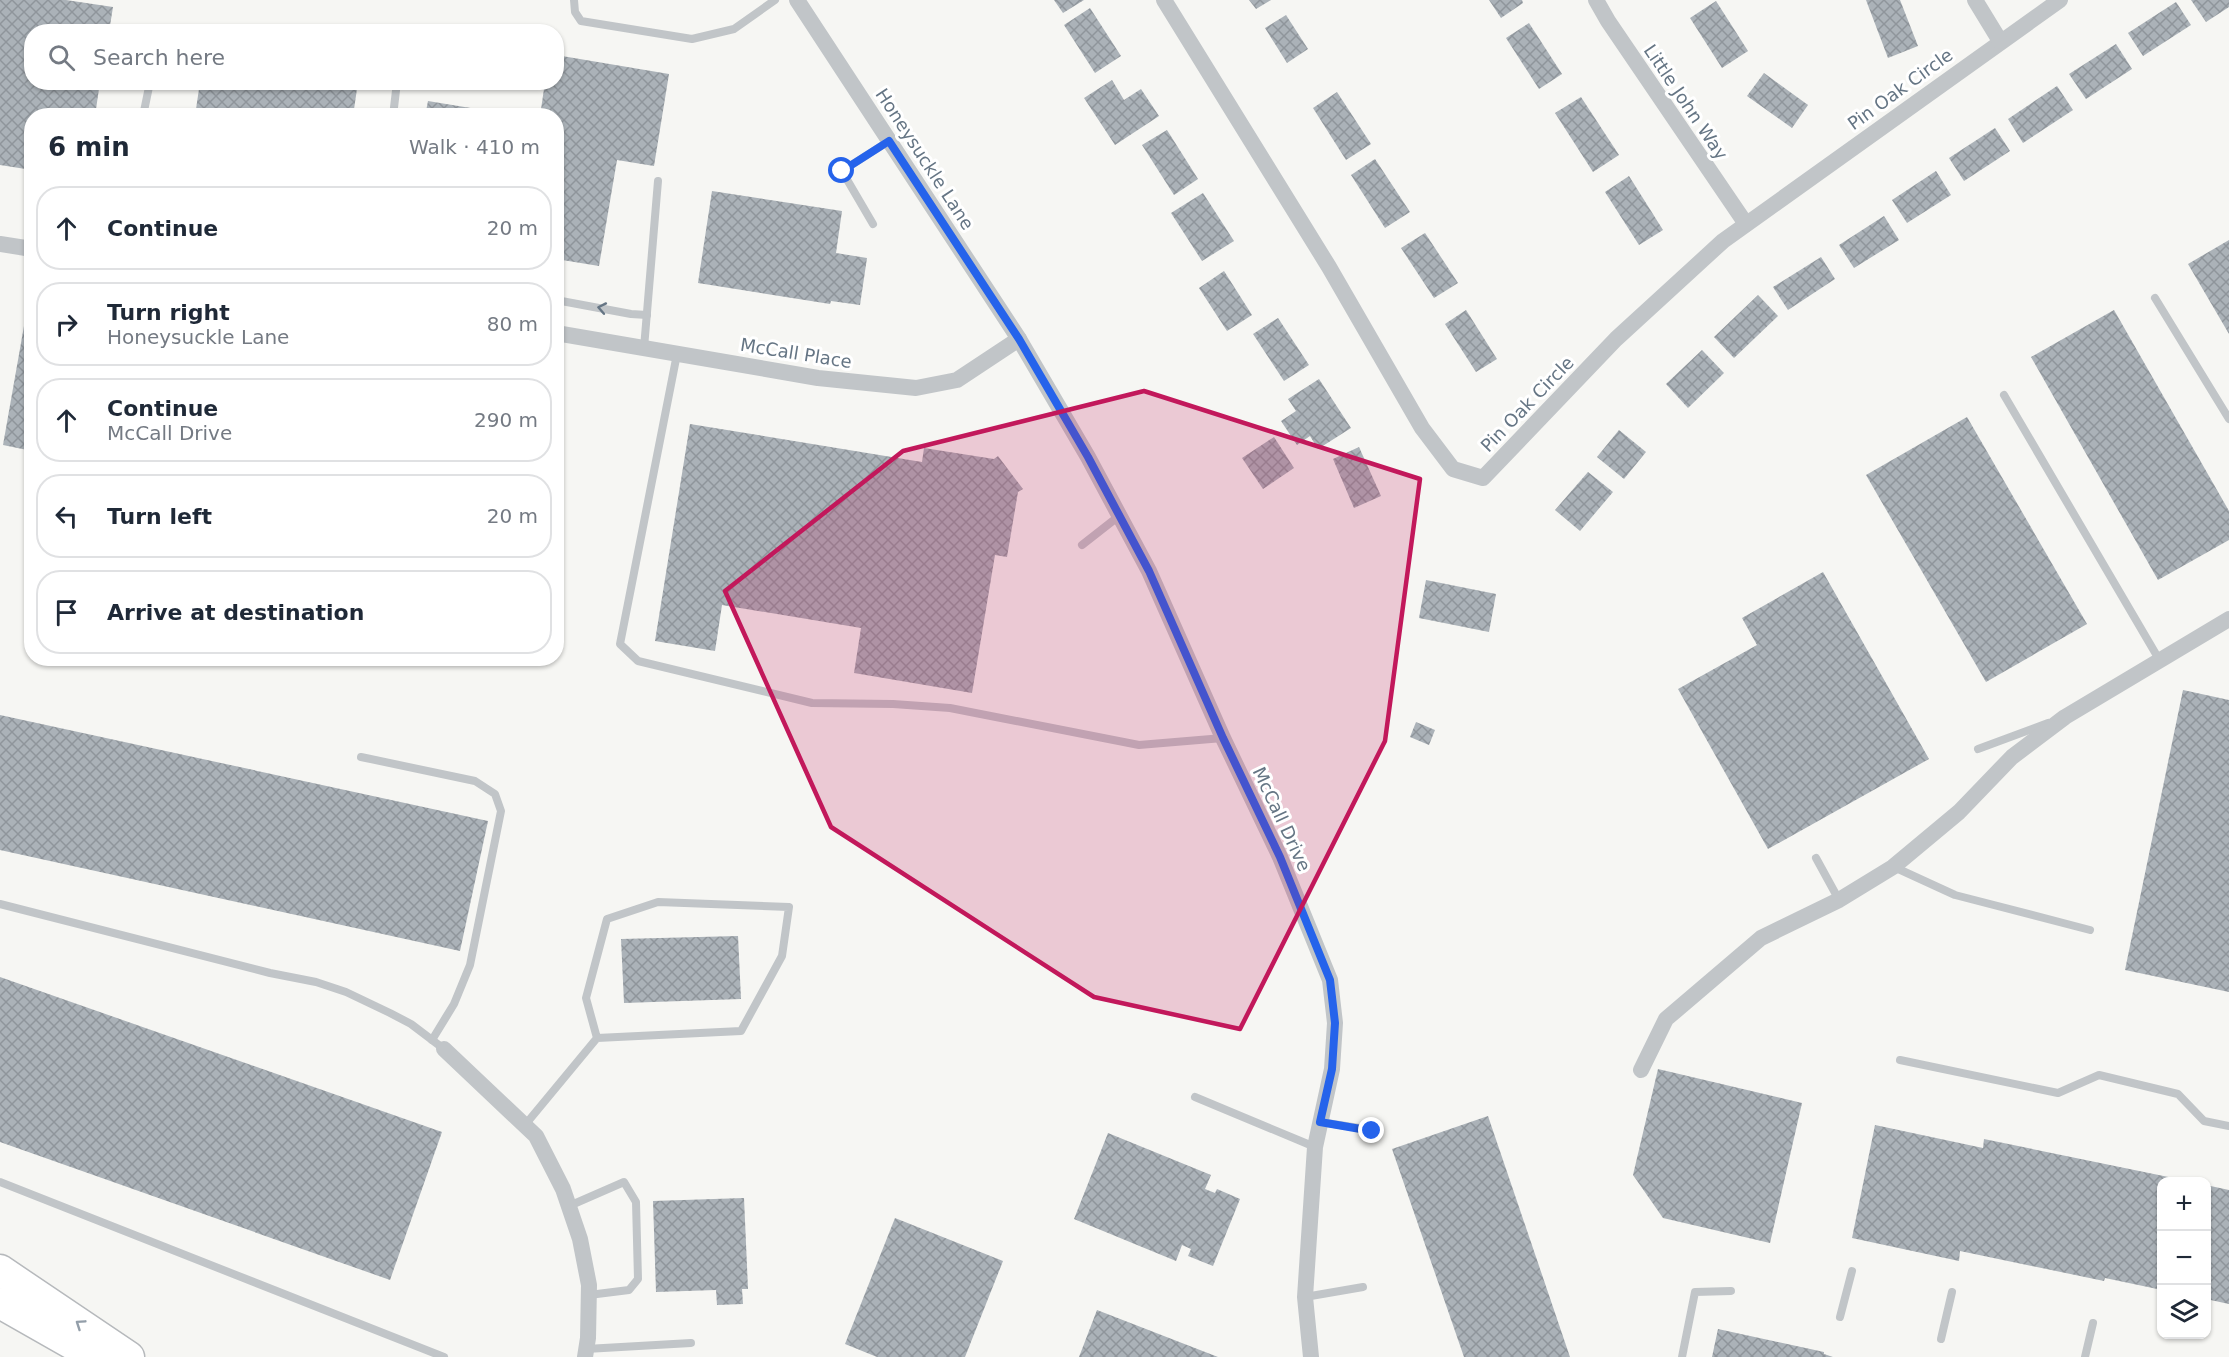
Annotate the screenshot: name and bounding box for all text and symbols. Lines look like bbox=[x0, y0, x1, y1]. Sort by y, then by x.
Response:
search box bbox=[24, 24, 564, 90]
icon: search bbox=[45, 41, 78, 74]
street label: Little John Way bbox=[1640, 41, 1732, 164]
street label: Pin Oak Circle bbox=[1843, 44, 1957, 134]
text: Search here bbox=[93, 45, 225, 70]
street label: Honeysuckle Lane bbox=[871, 84, 979, 234]
text: 6 min bbox=[48, 132, 130, 162]
text: Walk · 410 m bbox=[409, 135, 540, 159]
route start bbox=[828, 157, 854, 183]
icon: ahead bbox=[50, 212, 83, 245]
text: Continue bbox=[107, 216, 218, 241]
text: 20 m bbox=[487, 216, 538, 240]
text: Turn right bbox=[107, 300, 230, 325]
one-way arrow bbox=[597, 302, 607, 315]
icon: right bbox=[50, 308, 83, 341]
text: 80 m bbox=[487, 312, 538, 336]
text: Honeysuckle Lane bbox=[107, 325, 289, 349]
street label: McCall Place bbox=[739, 334, 853, 372]
street label: Pin Oak Circle bbox=[1476, 352, 1578, 456]
text: Continue bbox=[107, 396, 218, 421]
icon: ahead bbox=[50, 404, 83, 437]
text: 290 m bbox=[474, 408, 538, 432]
text: McCall Drive bbox=[107, 421, 232, 445]
icon: left bbox=[50, 500, 83, 533]
text: Turn left bbox=[107, 504, 212, 529]
text: 20 m bbox=[487, 504, 538, 528]
icon: arrive bbox=[50, 596, 83, 629]
text: Arrive at destination bbox=[107, 600, 364, 625]
street label: McCall Drive bbox=[1249, 763, 1315, 875]
route end bbox=[1358, 1117, 1384, 1143]
map controls bbox=[2157, 1177, 2211, 1339]
button: + bbox=[2157, 1177, 2211, 1231]
button: − bbox=[2157, 1231, 2211, 1285]
button: layers bbox=[2157, 1285, 2211, 1339]
one-way arrow bbox=[76, 1320, 87, 1331]

